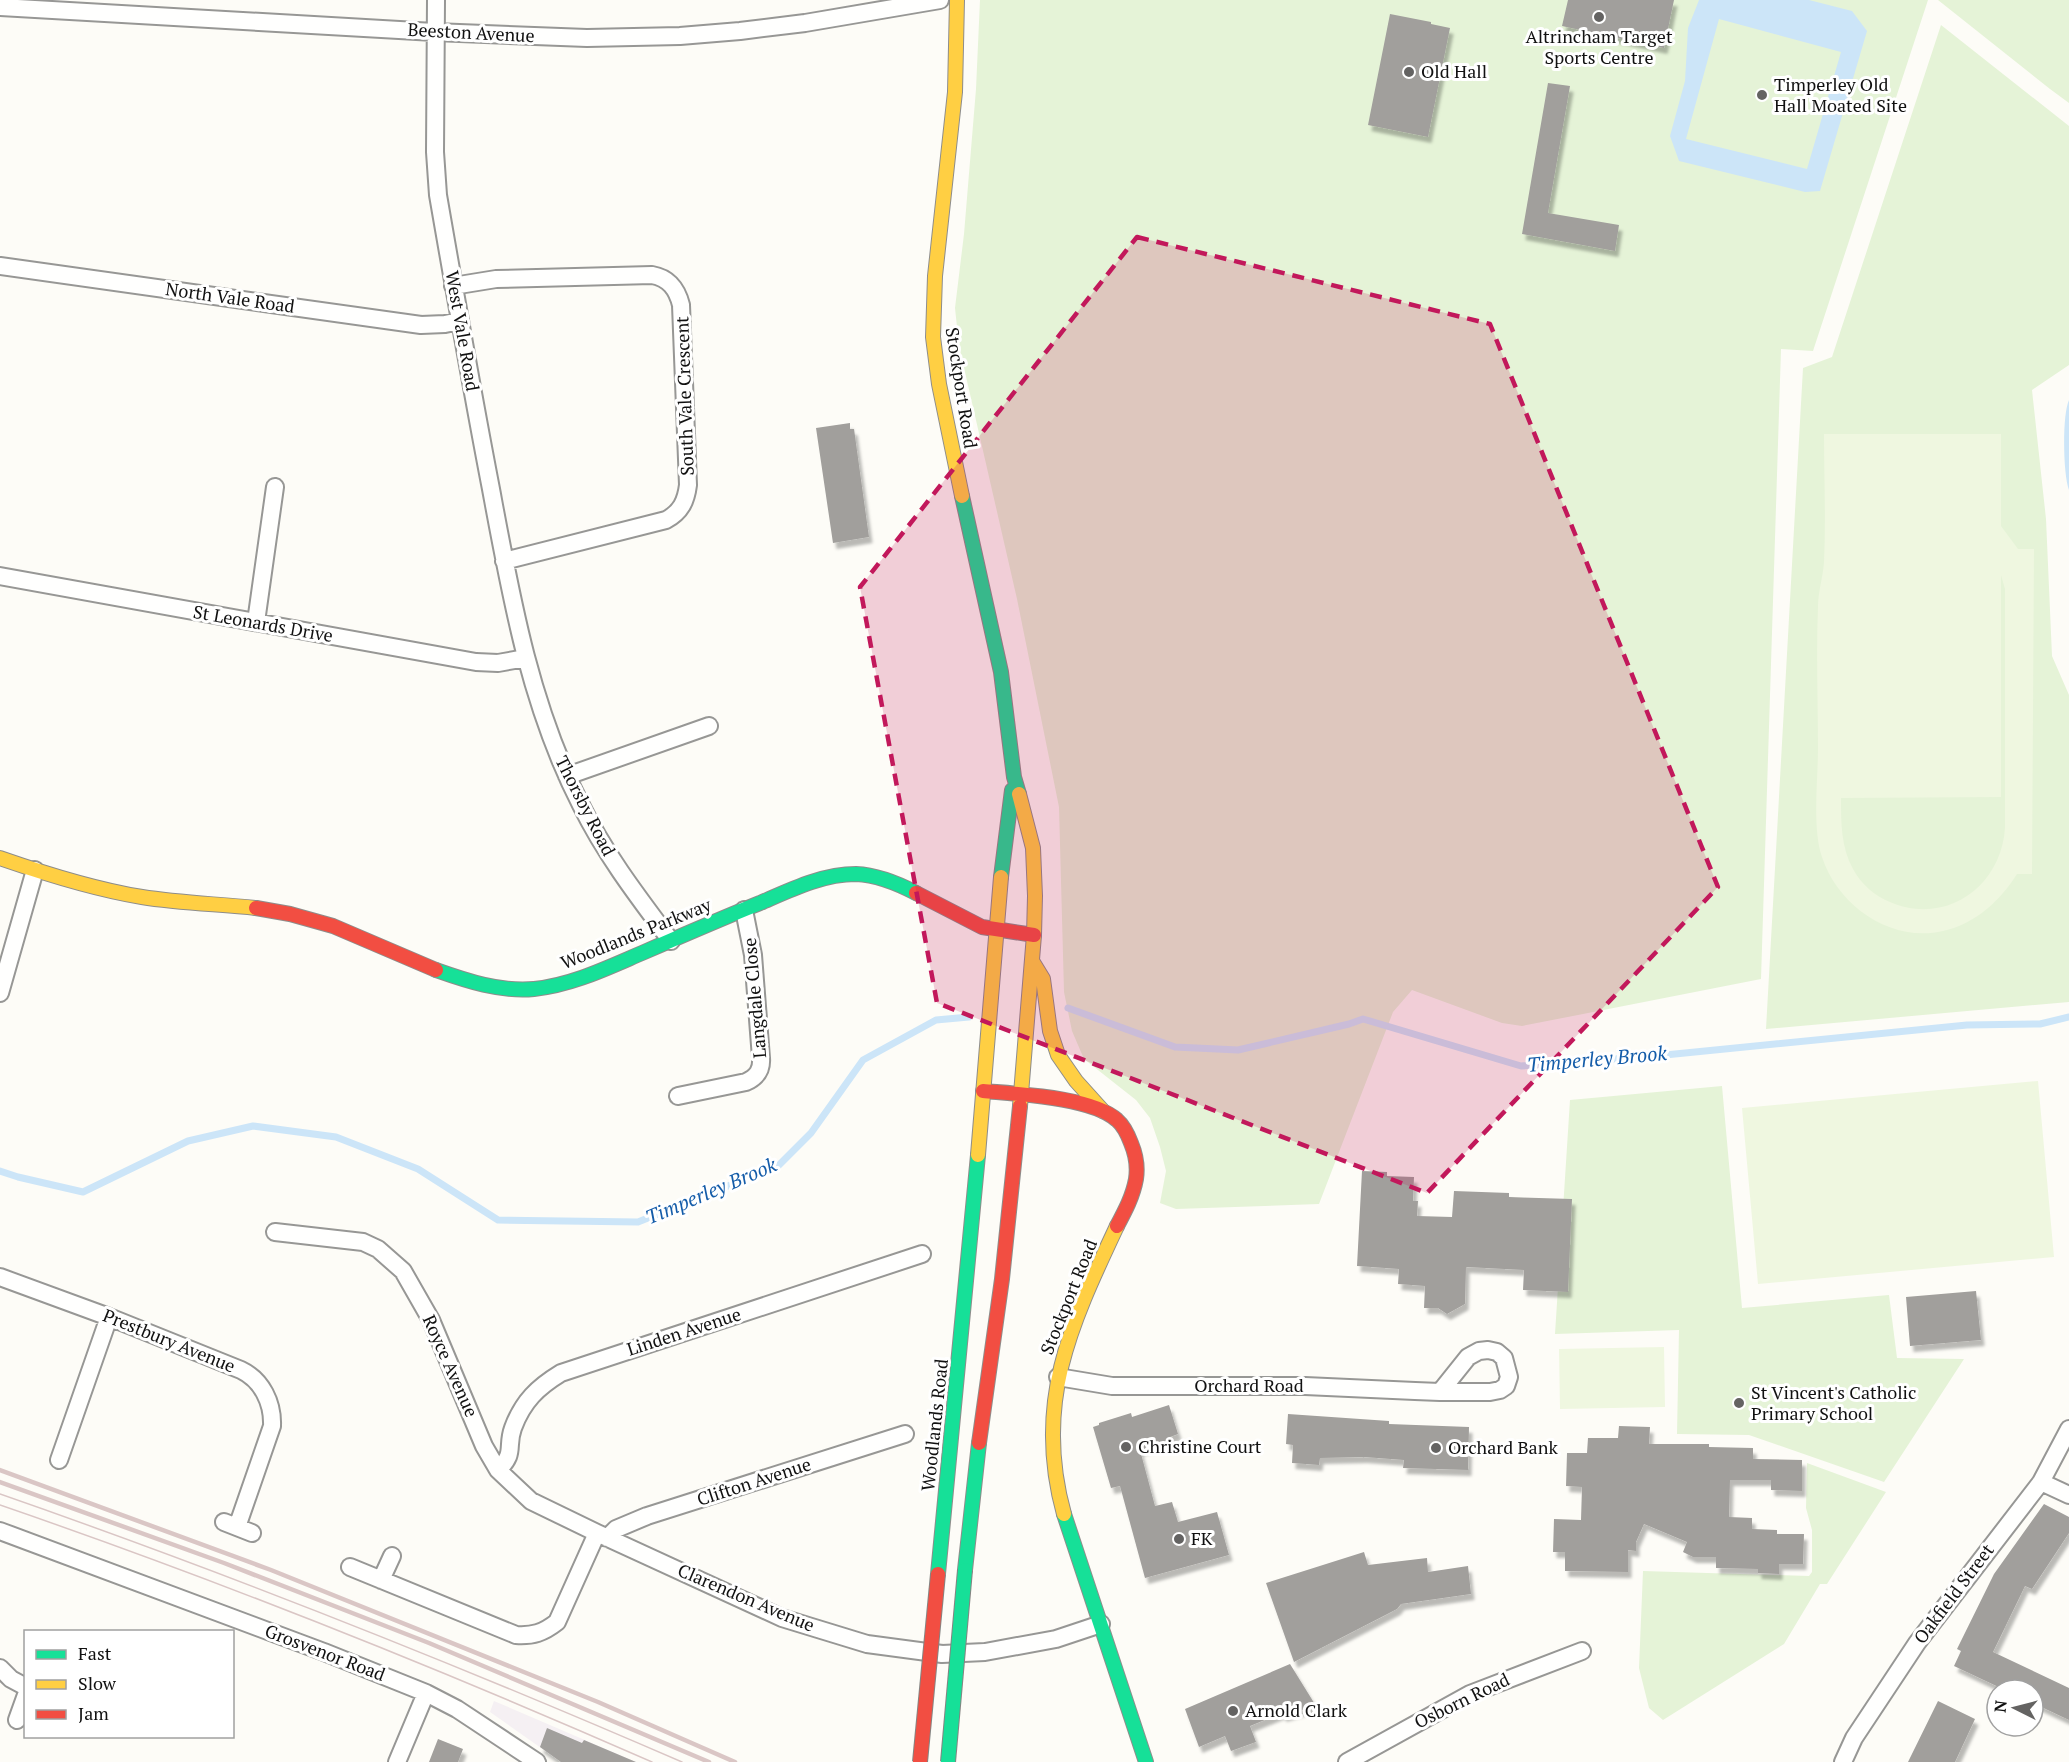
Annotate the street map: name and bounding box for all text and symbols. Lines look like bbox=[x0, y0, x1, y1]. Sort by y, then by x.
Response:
marker: Altrincham Target Sports Centre bbox=[1592, 10, 1606, 24]
street label: Beeston Avenue bbox=[407, 17, 535, 47]
place label: Altrincham Target Sports Centre bbox=[1525, 24, 1673, 69]
place label: Old Hall bbox=[1421, 59, 1487, 83]
marker: Old Hall bbox=[1402, 65, 1416, 79]
place label: Timperley Old Hall Moated Site bbox=[1774, 72, 1907, 117]
marker: Timperley Old Hall Moated Site bbox=[1755, 88, 1769, 102]
street label: West Vale Road bbox=[441, 269, 485, 393]
street label: North Vale Road bbox=[164, 276, 296, 318]
street label: South Vale Crescent bbox=[669, 316, 699, 476]
street label: Stockport Road bbox=[941, 326, 983, 450]
street label: St Leonards Drive bbox=[191, 599, 335, 647]
street label: Thorsby Road bbox=[550, 751, 621, 860]
street label: Woodlands Parkway bbox=[557, 892, 715, 974]
street label: Langdale Close bbox=[737, 937, 771, 1059]
water label: Timperley Brook bbox=[1526, 1039, 1668, 1078]
water label: Timperley Brook bbox=[641, 1151, 781, 1230]
street label: Stockport Road bbox=[1034, 1235, 1102, 1358]
street label: Linden Avenue bbox=[624, 1301, 744, 1361]
street label: Prestbury Avenue bbox=[100, 1303, 239, 1378]
street label: Royce Avenue bbox=[418, 1311, 484, 1421]
street label: Woodlands Road bbox=[915, 1357, 953, 1492]
street label: Orchard Road bbox=[1194, 1373, 1304, 1397]
place label: St Vincent's Catholic Primary School bbox=[1751, 1380, 1916, 1425]
marker: St Vincent's Catholic Primary School bbox=[1732, 1396, 1746, 1410]
place label: Christine Court bbox=[1138, 1434, 1262, 1458]
place label: Orchard Bank bbox=[1448, 1435, 1558, 1459]
marker: Christine Court bbox=[1119, 1440, 1133, 1454]
marker: Orchard Bank bbox=[1429, 1441, 1443, 1455]
street label: Clifton Avenue bbox=[694, 1451, 814, 1511]
place label: FK bbox=[1191, 1526, 1213, 1550]
marker: FK bbox=[1172, 1532, 1186, 1546]
street label: Oakfield Street bbox=[1908, 1538, 1999, 1648]
street label: Clarendon Avenue bbox=[674, 1557, 818, 1637]
street label: Grosvenor Road bbox=[262, 1618, 389, 1686]
legend bbox=[24, 1630, 234, 1738]
text: Fast bbox=[78, 1641, 112, 1665]
street label: Osborn Road bbox=[1410, 1667, 1513, 1733]
text: Slow bbox=[78, 1671, 117, 1695]
north arrow bbox=[1985, 1678, 2045, 1738]
place label: Arnold Clark bbox=[1245, 1698, 1348, 1722]
text: N bbox=[1989, 1699, 2012, 1714]
text: Jam bbox=[78, 1701, 109, 1725]
marker: Arnold Clark bbox=[1226, 1704, 1240, 1718]

